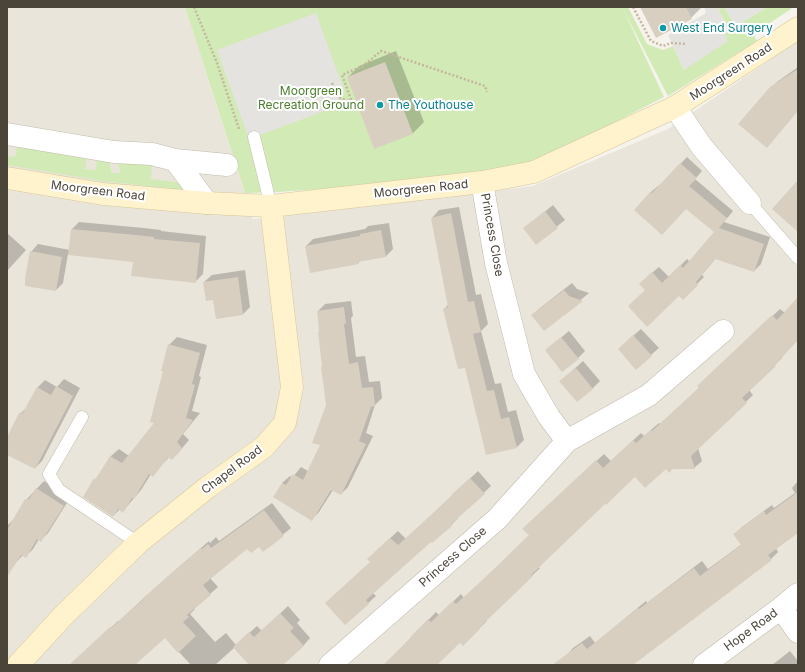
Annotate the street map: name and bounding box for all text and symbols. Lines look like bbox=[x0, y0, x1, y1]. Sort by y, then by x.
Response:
place label: West End Surgery bbox=[671, 21, 773, 35]
marker: West End Surgery bbox=[658, 23, 668, 33]
street label: Moorgreen Road bbox=[687, 40, 775, 104]
park label: Moorgreen Recreation Ground bbox=[258, 84, 364, 112]
place label: The Youthouse bbox=[388, 98, 473, 112]
marker: The Youthouse bbox=[375, 100, 385, 110]
street label: Moorgreen Road bbox=[373, 177, 469, 201]
street label: Moorgreen Road bbox=[50, 178, 146, 204]
street label: Princess Close bbox=[478, 192, 506, 278]
street label: Chapel Road bbox=[199, 443, 265, 497]
street label: Princess Close bbox=[416, 524, 490, 590]
street label: Hope Road bbox=[721, 606, 781, 654]

